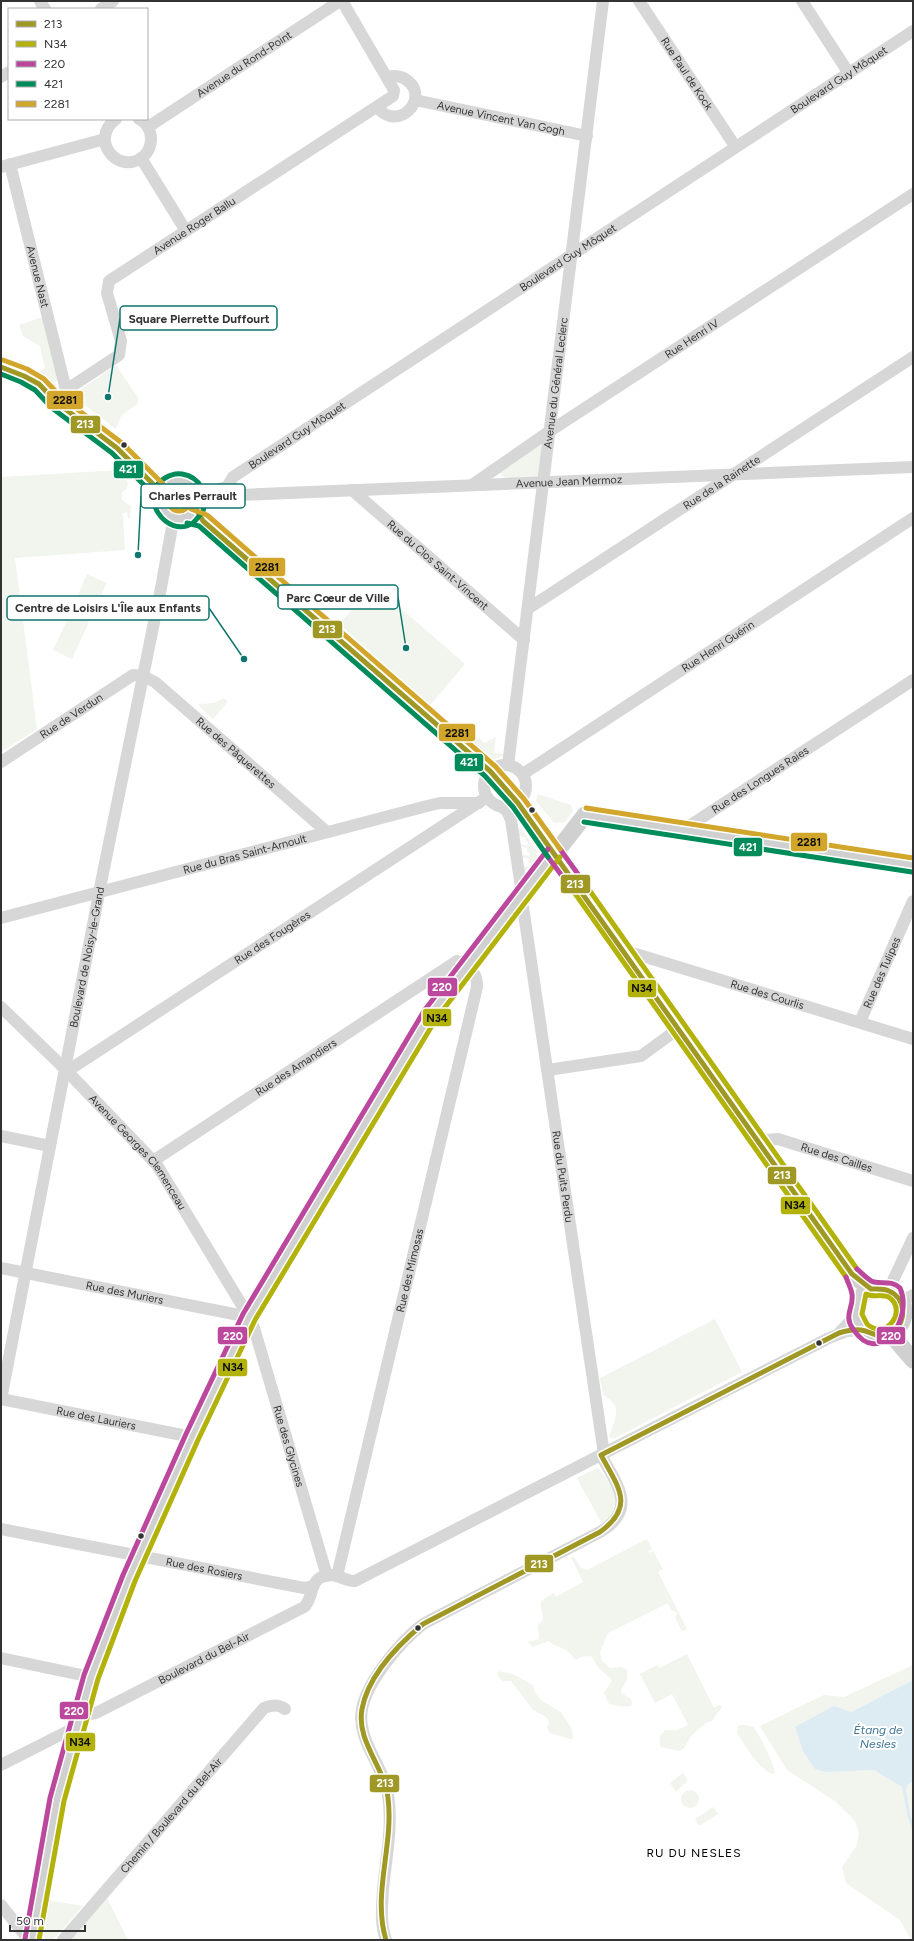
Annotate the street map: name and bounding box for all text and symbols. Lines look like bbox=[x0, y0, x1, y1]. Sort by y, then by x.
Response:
legend bbox=[8, 8, 148, 120]
text: 213 bbox=[44, 17, 62, 31]
street label: Avenue du Rond-Point bbox=[194, 28, 294, 100]
street label: Rue Paul de Kock bbox=[658, 35, 716, 113]
text: N34 bbox=[44, 37, 68, 51]
street label: Boulevard Guy Môquet bbox=[788, 44, 890, 117]
text: 220 bbox=[44, 57, 65, 71]
text: 421 bbox=[44, 77, 63, 91]
text: 2281 bbox=[44, 97, 70, 111]
street label: Avenue Vincent Van Gogh bbox=[436, 99, 566, 138]
street label: Avenue Roger Ballu bbox=[151, 194, 238, 257]
street label: Boulevard Guy Môquet bbox=[517, 221, 619, 294]
street label: Avenue Nast bbox=[23, 244, 51, 309]
callout: Square Pierrette Duffourt bbox=[120, 306, 277, 330]
text: Square Pierrette Duffourt bbox=[128, 312, 270, 326]
street label: Rue Henri IV bbox=[662, 316, 722, 361]
street label: Avenue du Général Leclerc bbox=[541, 317, 571, 449]
line badge: 2281 bbox=[46, 390, 84, 410]
text: 2281 bbox=[53, 394, 77, 407]
street label: Boulevard Guy Môquet bbox=[246, 399, 348, 472]
line badge: 213 bbox=[70, 415, 101, 434]
text: 213 bbox=[76, 418, 94, 431]
unlabelled marker bbox=[119, 440, 129, 450]
street label: Rue de la Rainette bbox=[681, 453, 763, 512]
line badge: 421 bbox=[113, 460, 144, 479]
text: 421 bbox=[119, 463, 137, 476]
street label: Avenue Jean Mermoz bbox=[516, 473, 622, 490]
callout: Charles Perrault bbox=[141, 484, 245, 508]
text: Charles Perrault bbox=[149, 489, 237, 503]
street label: Rue du Clos Saint-Vincent bbox=[384, 518, 491, 613]
line badge: 2281 bbox=[248, 557, 286, 577]
text: 2281 bbox=[255, 561, 279, 574]
callout: Parc Cœur de Ville bbox=[278, 585, 398, 609]
text: Parc Cœur de Ville bbox=[286, 591, 390, 605]
callout: Centre de Loisirs L'Île aux Enfants bbox=[7, 596, 209, 620]
text: Centre de Loisirs L'Île aux Enfants bbox=[15, 601, 201, 615]
street label: Rue Henri Guérin bbox=[679, 618, 757, 675]
line badge: 213 bbox=[312, 620, 343, 639]
text: 213 bbox=[318, 623, 336, 636]
street label: Rue de Verdun bbox=[38, 691, 105, 742]
street label: Rue des Pâquerettes bbox=[193, 715, 278, 791]
line badge: 2281 bbox=[438, 723, 476, 742]
text: 2281 bbox=[445, 727, 469, 740]
street label: Rue des Longues Raies bbox=[709, 744, 811, 816]
line badge: 421 bbox=[454, 753, 484, 772]
text: 421 bbox=[460, 756, 478, 769]
unlabelled marker bbox=[527, 805, 537, 815]
street label: Rue du Bras Saint-Arnoult bbox=[182, 832, 308, 877]
line badge: 2281 bbox=[790, 832, 828, 852]
text: 2281 bbox=[797, 836, 821, 849]
line badge: 421 bbox=[733, 837, 763, 857]
text: 421 bbox=[739, 841, 757, 854]
line badge: 213 bbox=[560, 874, 591, 894]
text: 213 bbox=[566, 878, 584, 891]
street label: Boulevard de Noisy-le-Grand bbox=[67, 886, 107, 1029]
street label: Rue des Fougères bbox=[232, 908, 313, 967]
street label: Rue des Tulipes bbox=[861, 935, 903, 1010]
line badge: 220 bbox=[427, 977, 458, 997]
street label: Rue des Courlis bbox=[729, 977, 806, 1012]
line badge: N34 bbox=[627, 979, 657, 998]
text: 220 bbox=[432, 981, 452, 994]
text: N34 bbox=[631, 982, 653, 995]
line badge: N34 bbox=[422, 1008, 452, 1027]
text: N34 bbox=[426, 1012, 448, 1025]
street label: Rue des Amandiers bbox=[253, 1036, 339, 1099]
street label: Avenue Georges Clemenceau bbox=[86, 1092, 189, 1212]
street label: Rue du Puits Perdu bbox=[549, 1130, 576, 1223]
street label: Rue des Cailles bbox=[799, 1140, 874, 1175]
line badge: 213 bbox=[767, 1166, 797, 1185]
text: 213 bbox=[773, 1169, 791, 1182]
line badge: N34 bbox=[780, 1196, 811, 1215]
text: N34 bbox=[784, 1199, 806, 1212]
street label: Rue des Mimosas bbox=[394, 1227, 426, 1314]
street label: Rue des Muriers bbox=[85, 1279, 164, 1307]
line badge: 220 bbox=[217, 1326, 248, 1345]
line badge: 220 bbox=[876, 1326, 906, 1345]
text: 220 bbox=[223, 1330, 243, 1343]
text: 220 bbox=[881, 1330, 901, 1343]
unlabelled marker bbox=[814, 1338, 824, 1348]
line badge: N34 bbox=[217, 1358, 248, 1377]
text: N34 bbox=[222, 1361, 244, 1374]
street label: Rue des Lauriers bbox=[55, 1404, 137, 1433]
street label: Rue des Glycines bbox=[270, 1404, 306, 1489]
unlabelled marker bbox=[136, 1531, 146, 1541]
line badge: 213 bbox=[524, 1554, 554, 1573]
street label: Rue des Rosiers bbox=[165, 1555, 244, 1583]
text: 213 bbox=[530, 1558, 548, 1571]
unlabelled marker bbox=[413, 1623, 423, 1633]
street label: Boulevard du Bel-Air bbox=[156, 1630, 252, 1687]
line badge: 220 bbox=[59, 1701, 89, 1720]
text: 220 bbox=[64, 1705, 84, 1718]
water label: Étang de Nesles bbox=[853, 1723, 903, 1751]
line badge: N34 bbox=[65, 1732, 96, 1752]
text: N34 bbox=[69, 1736, 91, 1749]
street label: Chemin / Boulevard du Bel-Air bbox=[118, 1755, 225, 1876]
line badge: 213 bbox=[369, 1774, 400, 1793]
text: 213 bbox=[376, 1777, 394, 1790]
district label: RU DU NESLES bbox=[646, 1846, 742, 1860]
scale bar bbox=[10, 1907, 85, 1933]
text: 50 m bbox=[16, 1914, 44, 1928]

